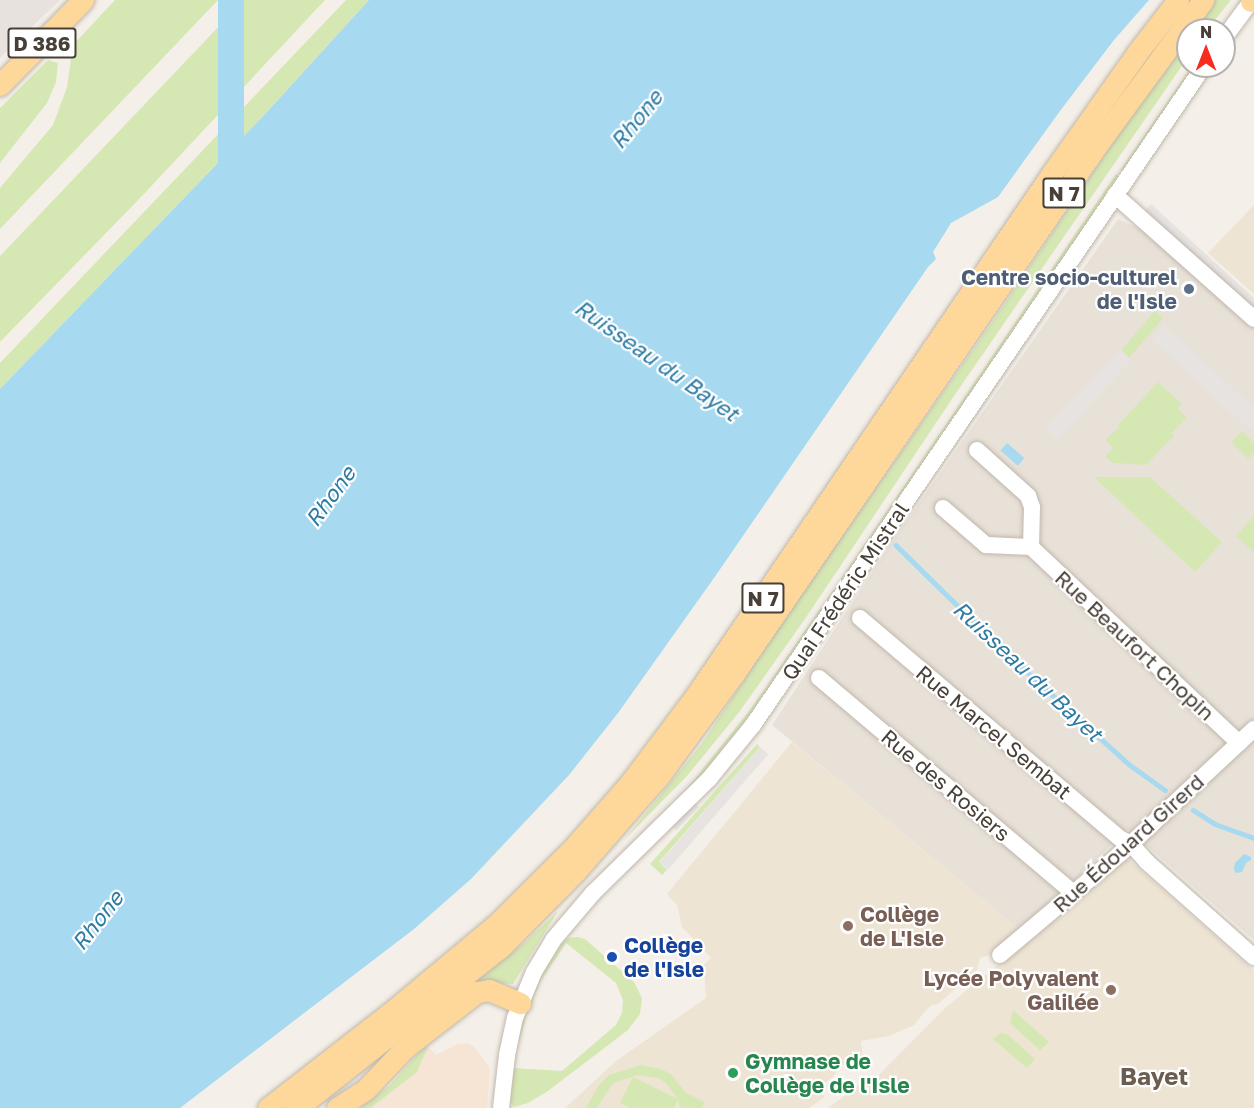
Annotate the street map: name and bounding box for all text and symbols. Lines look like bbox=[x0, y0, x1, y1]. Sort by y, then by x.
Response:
north arrow bbox=[1176, 18, 1236, 78]
text: N bbox=[1200, 22, 1212, 42]
road number: D 386 bbox=[8, 26, 76, 60]
water label: Rhone bbox=[604, 84, 668, 154]
road number: N 7 bbox=[1042, 176, 1086, 210]
place label: Centre socio-culturel de l'Isle bbox=[961, 264, 1177, 314]
marker: Centre socio-culturel de l'Isle bbox=[1182, 282, 1196, 296]
water label: Ruisseau du Bayet bbox=[570, 294, 744, 426]
water label: Rhone bbox=[299, 461, 361, 531]
street label: Quai Frédéric Mistral bbox=[776, 497, 914, 685]
street label: Rue Beaufort Chopin bbox=[1050, 565, 1220, 725]
road number: N 7 bbox=[740, 581, 786, 615]
water label: Ruisseau du Bayet bbox=[948, 595, 1108, 747]
street label: Rue Marcel Sembat bbox=[911, 660, 1077, 804]
street label: Rue des Rosiers bbox=[876, 724, 1016, 846]
street label: Rue Édouard Girerd bbox=[1047, 769, 1209, 917]
water label: Rhone bbox=[66, 885, 128, 955]
place label: Collège de L'Isle bbox=[860, 901, 944, 951]
marker: Collège de L'Isle bbox=[841, 919, 855, 933]
place label: Collège de l'Isle bbox=[624, 932, 704, 982]
marker: Collège de l'Isle bbox=[605, 950, 619, 964]
place label: Lycée Polyvalent Galilée bbox=[924, 965, 1099, 1015]
marker: Lycée Polyvalent Galilée bbox=[1104, 983, 1118, 997]
place label: Gymnase de Collège de l'Isle bbox=[745, 1048, 910, 1098]
district label: Bayet bbox=[1120, 1062, 1188, 1090]
marker: Gymnase de Collège de l'Isle bbox=[726, 1066, 740, 1080]

